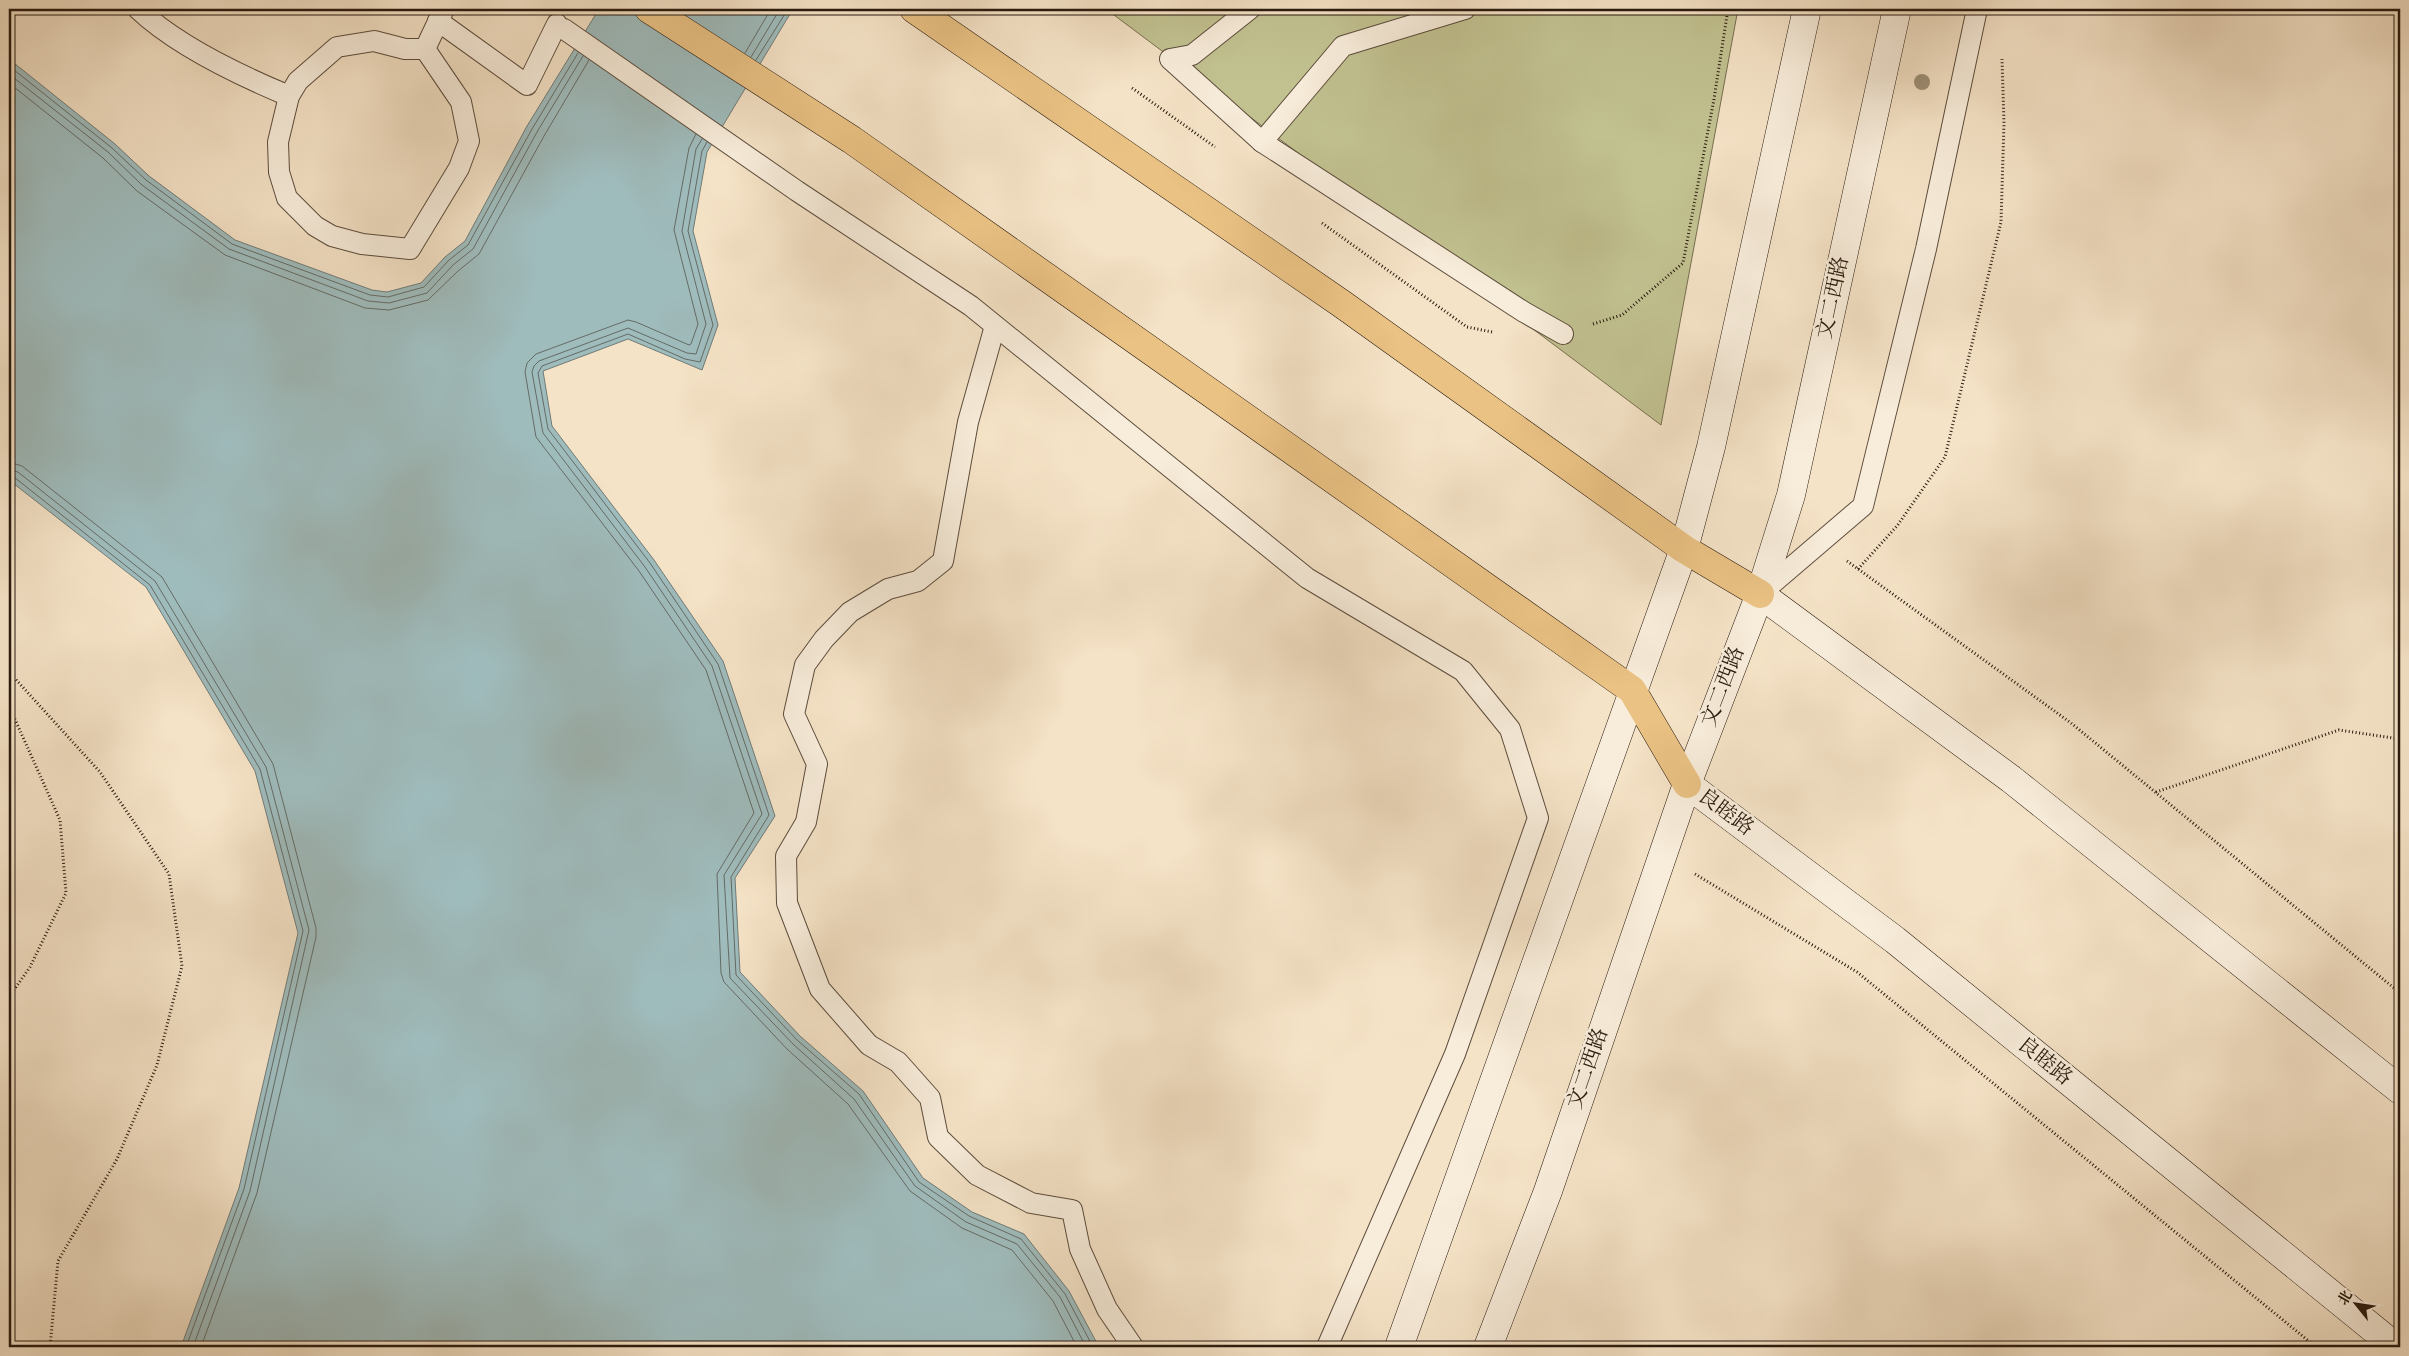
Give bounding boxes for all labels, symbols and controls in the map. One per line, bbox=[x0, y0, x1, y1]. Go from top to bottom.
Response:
street label: 文二西路 bbox=[1811, 254, 1857, 342]
street label: 文二西路 bbox=[1695, 642, 1753, 732]
street label: 良睦路 bbox=[1691, 782, 1759, 844]
street label: 文二西路 bbox=[1561, 1024, 1617, 1114]
street label: 良睦路 bbox=[2010, 1031, 2078, 1093]
north arrow bbox=[2332, 1278, 2382, 1328]
text: 北 bbox=[2334, 1287, 2359, 1310]

